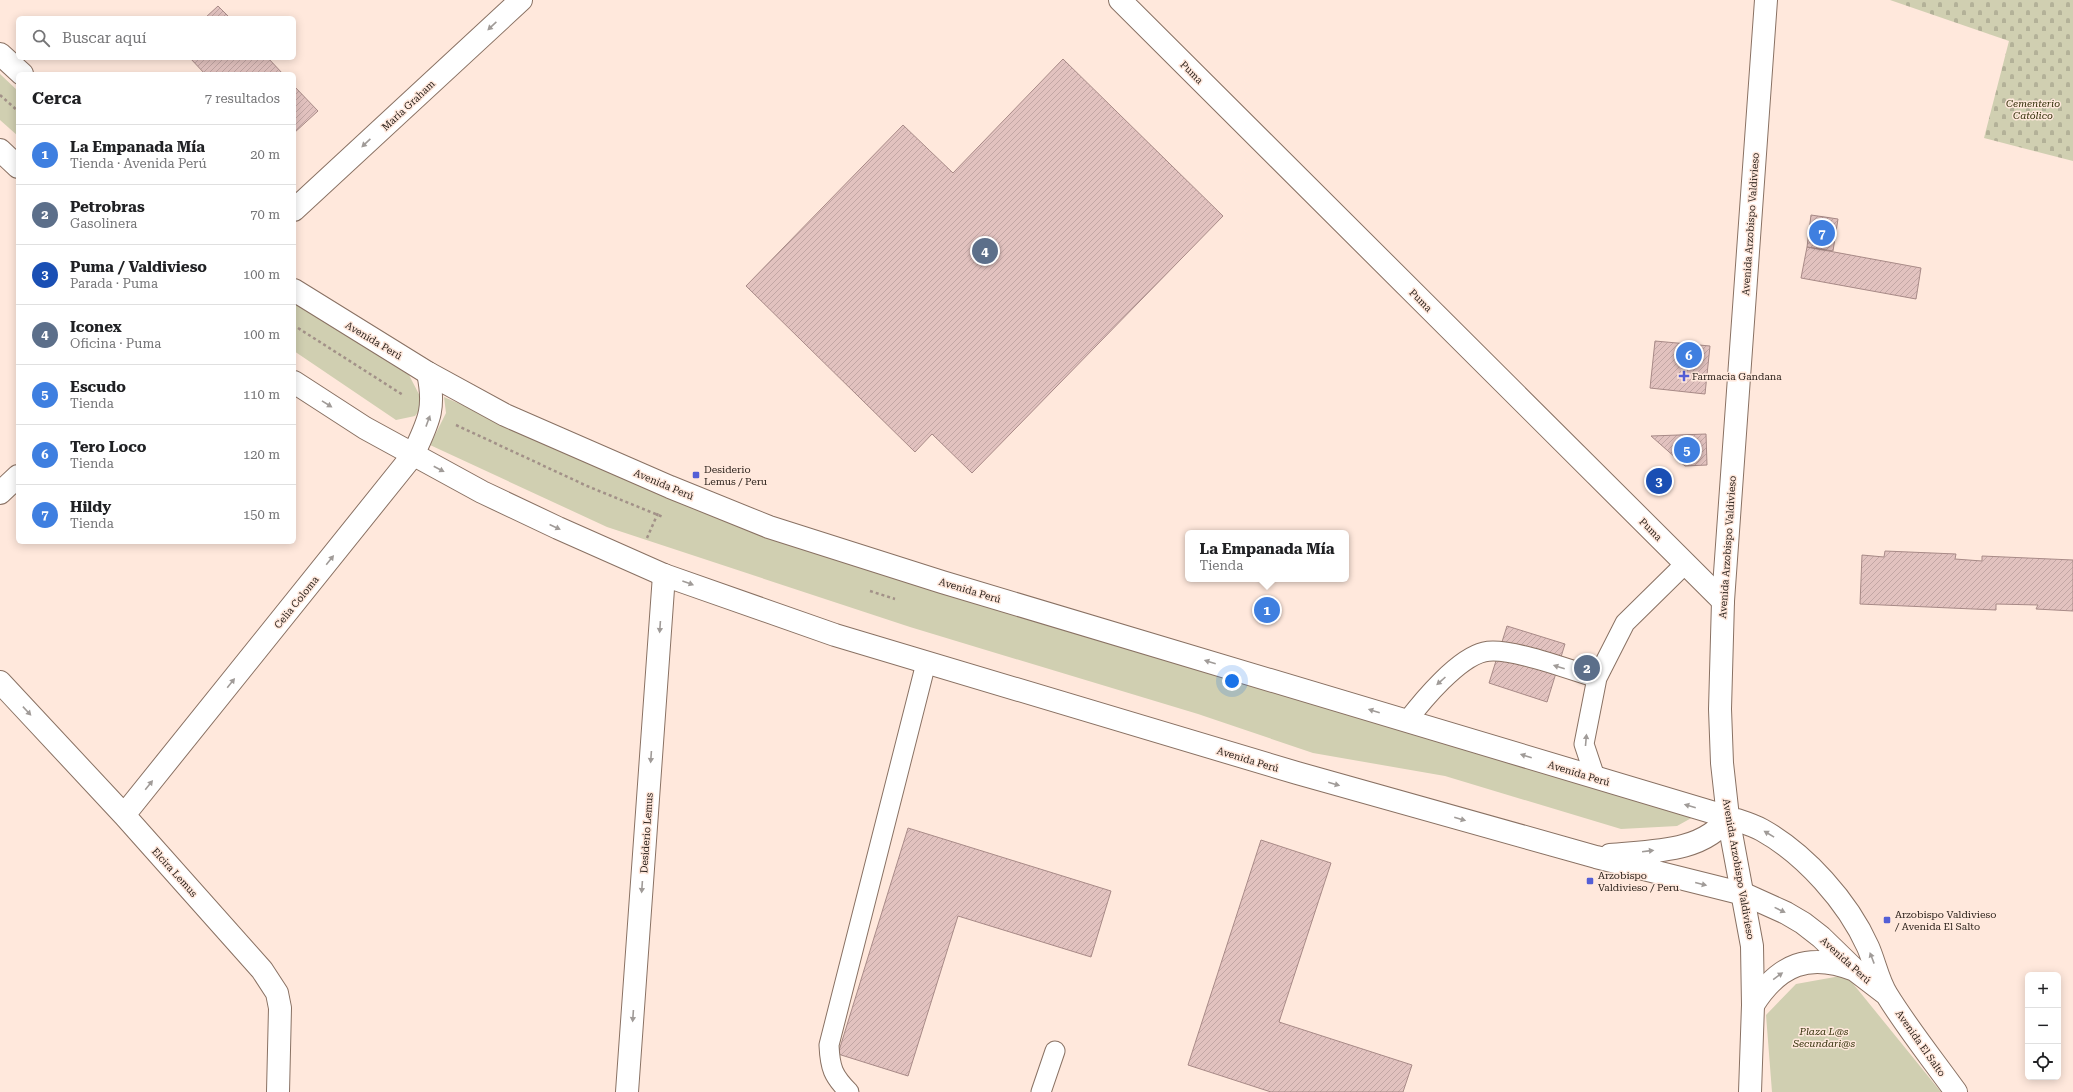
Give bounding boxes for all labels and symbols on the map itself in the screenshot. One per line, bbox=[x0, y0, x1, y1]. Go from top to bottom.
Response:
one-way arrow bbox=[487, 22, 498, 31]
street label: Puma bbox=[1178, 59, 1206, 86]
street label: María Graham bbox=[380, 78, 437, 133]
park label: Cementerio Católico bbox=[2006, 98, 2060, 121]
one-way arrow bbox=[361, 138, 371, 148]
street label: Avenida Arzobispo Valdivieso bbox=[1740, 152, 1761, 296]
pin: 7 bbox=[1809, 218, 1835, 248]
pin: 4 bbox=[972, 236, 998, 266]
street label: Puma bbox=[1407, 287, 1435, 314]
street label: Avenida Perú bbox=[344, 319, 405, 362]
pin: 6 bbox=[1676, 340, 1702, 370]
marker: Farmacia Gandana bbox=[1679, 371, 1689, 381]
place label: Farmacia Gandana bbox=[1692, 371, 1782, 382]
one-way arrow bbox=[321, 400, 333, 407]
one-way arrow bbox=[426, 414, 432, 426]
pin: 5 bbox=[1674, 435, 1700, 465]
place label: Desiderio Lemus / Peru bbox=[704, 464, 768, 487]
one-way arrow bbox=[433, 466, 445, 472]
pin: 3 bbox=[1646, 466, 1672, 496]
street label: Avenida Perú bbox=[632, 467, 696, 502]
marker: Desiderio Lemus / Peru bbox=[691, 470, 701, 480]
street label: Avenida Arzobispo Valdivieso bbox=[1717, 475, 1738, 619]
street label: Puma bbox=[1637, 516, 1665, 543]
one-way arrow bbox=[550, 524, 561, 530]
one-way arrow bbox=[325, 555, 334, 566]
street label: Celia Coloma bbox=[272, 574, 321, 631]
street label: Avenida Perú bbox=[938, 576, 1003, 605]
one-way arrow bbox=[682, 580, 694, 586]
pin: 1 bbox=[1254, 595, 1280, 625]
one-way arrow bbox=[657, 621, 664, 633]
pin: 2 bbox=[1574, 653, 1600, 683]
one-way arrow bbox=[1203, 659, 1215, 665]
one-way arrow bbox=[1553, 664, 1565, 670]
your location bbox=[1222, 671, 1242, 691]
one-way arrow bbox=[1436, 677, 1447, 686]
one-way arrow bbox=[226, 678, 235, 689]
one-way arrow bbox=[22, 706, 31, 716]
one-way arrow bbox=[1368, 708, 1380, 714]
one-way arrow bbox=[1582, 734, 1589, 746]
street label: Avenida Perú bbox=[1216, 745, 1281, 774]
one-way arrow bbox=[647, 751, 654, 763]
one-way arrow bbox=[1519, 753, 1531, 759]
street label: Avenida Perú bbox=[1547, 759, 1612, 788]
one-way arrow bbox=[144, 779, 153, 790]
one-way arrow bbox=[1328, 781, 1341, 787]
street label: Desiderio Lemus bbox=[638, 792, 655, 874]
street label: Avenida Arzobispo Valdivieso bbox=[1721, 798, 1756, 940]
one-way arrow bbox=[1684, 803, 1696, 809]
one-way arrow bbox=[1453, 816, 1466, 822]
one-way arrow bbox=[1763, 831, 1774, 838]
street label: Elcira Lemus bbox=[150, 846, 200, 899]
one-way arrow bbox=[1642, 848, 1654, 854]
place label: Arzobispo Valdivieso / Peru bbox=[1598, 870, 1680, 893]
marker: Arzobispo Valdivieso / Peru bbox=[1585, 876, 1595, 886]
one-way arrow bbox=[638, 881, 645, 893]
one-way arrow bbox=[1696, 881, 1708, 887]
one-way arrow bbox=[1774, 907, 1785, 913]
place label: Arzobispo Valdivieso / Avenida El Salto bbox=[1894, 909, 1996, 932]
marker: Arzobispo Valdivieso / Avenida El Salto bbox=[1882, 915, 1892, 925]
street label: Avenida Perú bbox=[1818, 935, 1874, 986]
one-way arrow bbox=[1869, 951, 1875, 963]
one-way arrow bbox=[1772, 972, 1783, 980]
street label: Avenida El Salto bbox=[1894, 1008, 1948, 1079]
one-way arrow bbox=[629, 1010, 636, 1022]
park label: Plaza L@s Secundari@s bbox=[1792, 1026, 1855, 1049]

